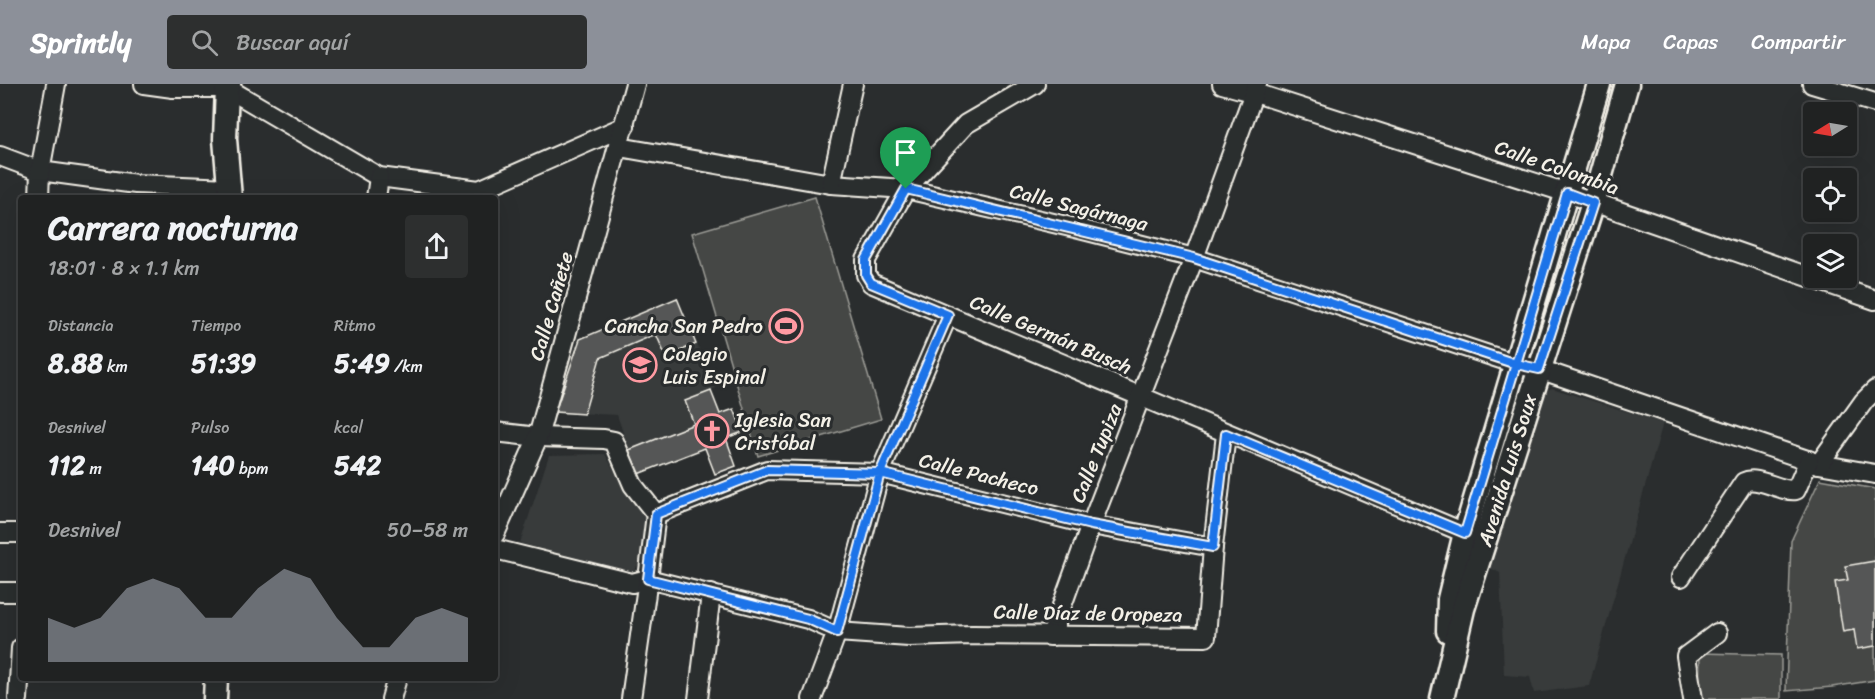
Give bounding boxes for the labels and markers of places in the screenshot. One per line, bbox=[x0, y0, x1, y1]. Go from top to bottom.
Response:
pin bbox=[880, 127, 931, 189]
sports icon: Cancha San Pedro bbox=[768, 308, 804, 344]
place label: Cancha San Pedro bbox=[605, 309, 763, 344]
place label: Colegio Luis Espinal bbox=[663, 337, 767, 395]
school or university icon: Colegio Luis Espinal bbox=[622, 347, 658, 383]
place label: Iglesia San Cristóbal bbox=[734, 403, 832, 461]
church icon: Iglesia San Cristóbal bbox=[694, 413, 730, 449]

